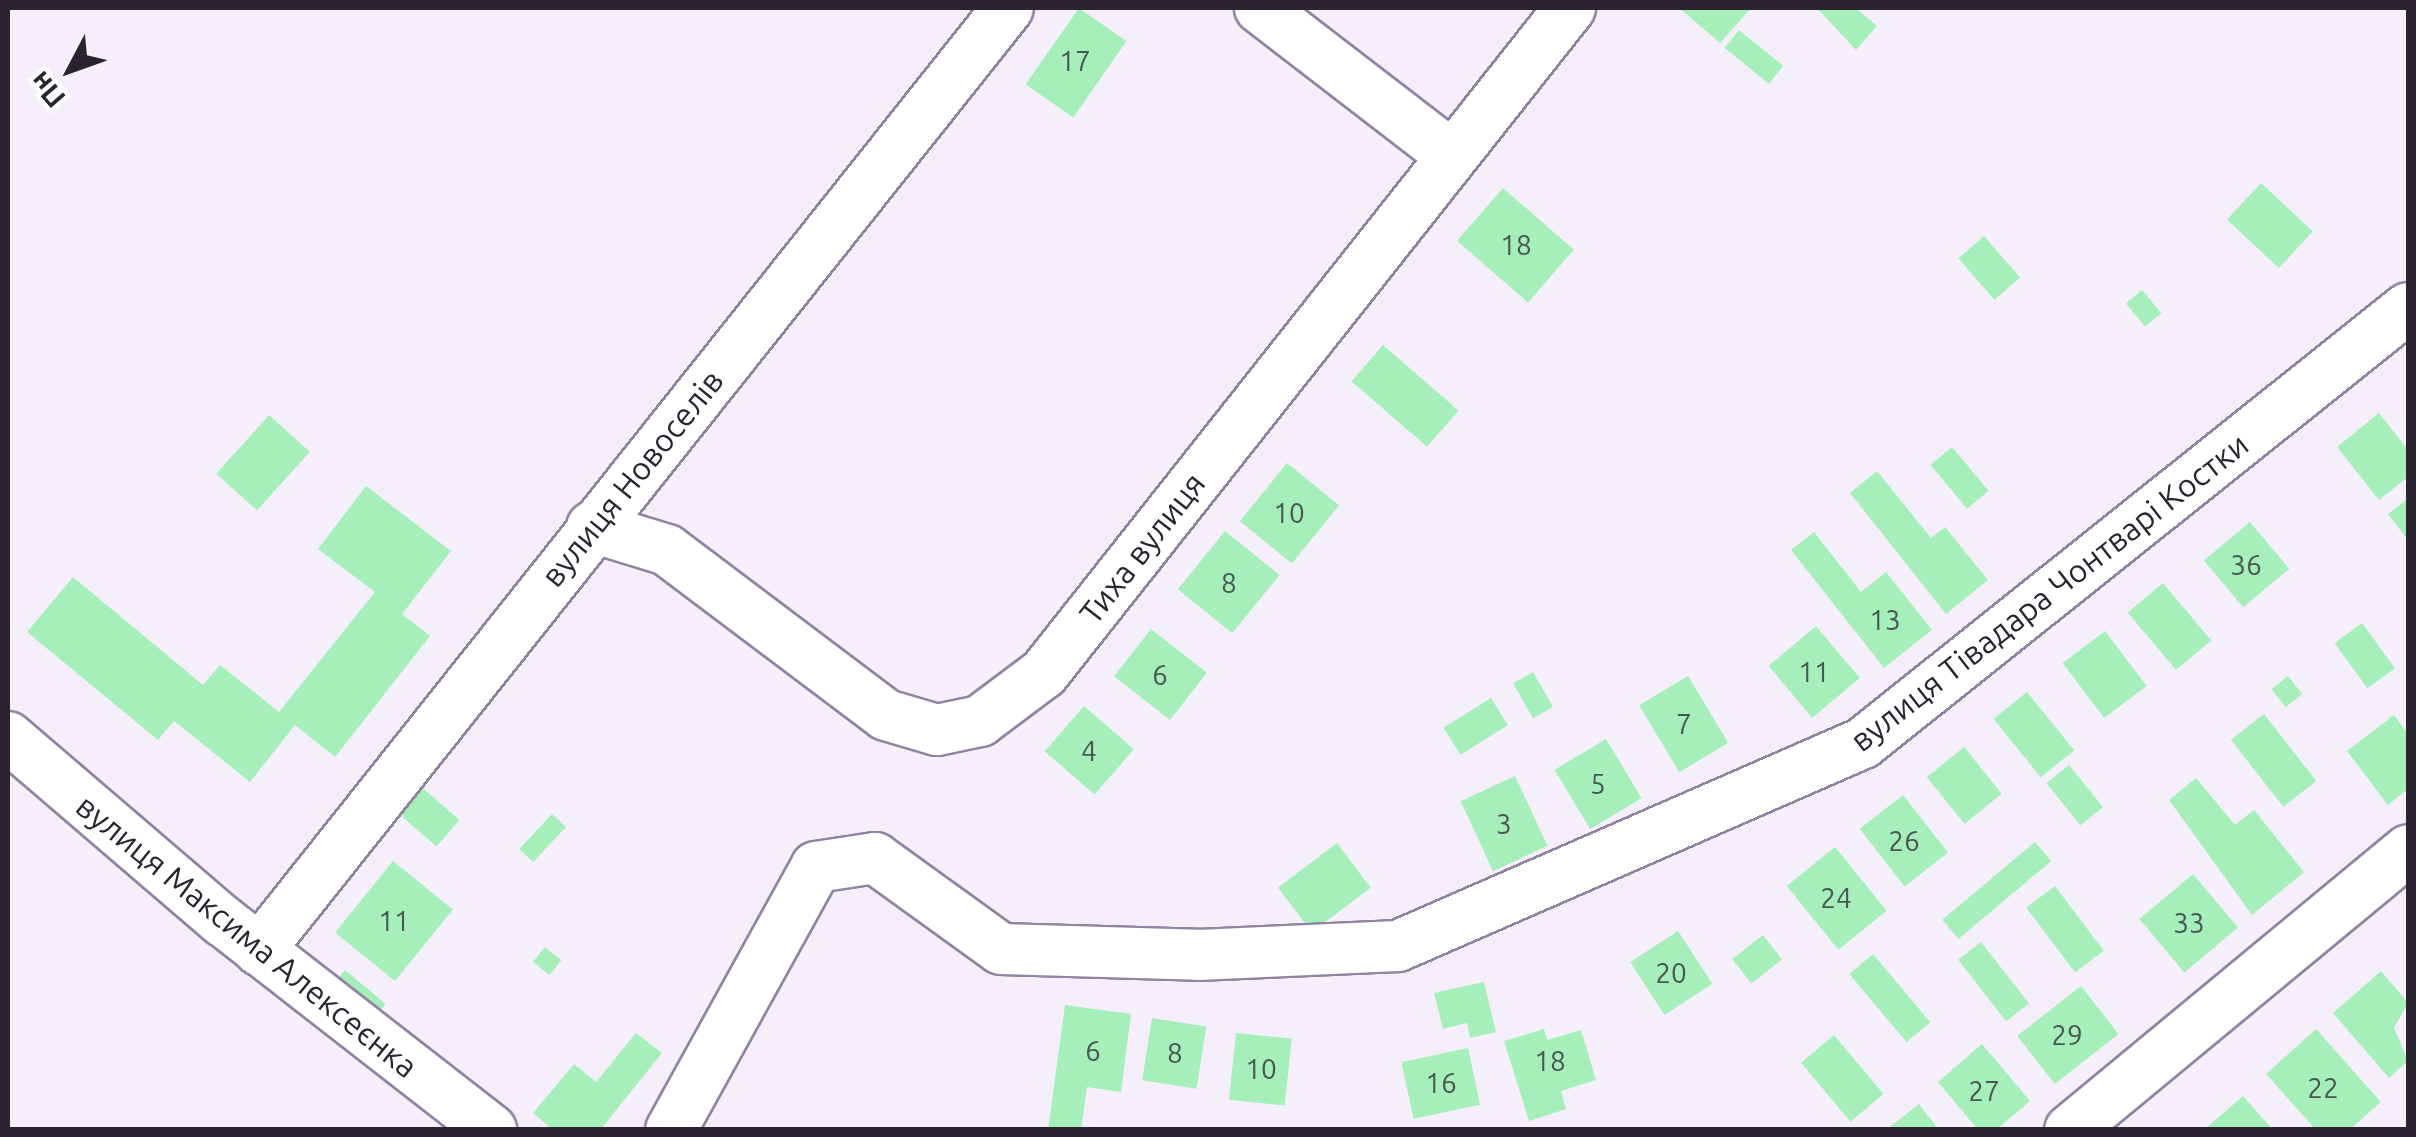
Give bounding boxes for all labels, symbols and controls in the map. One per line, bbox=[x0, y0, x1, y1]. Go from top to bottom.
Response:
north arrow bbox=[20, 20, 120, 120]
house number: 17 bbox=[1059, 44, 1091, 78]
text: Пн bbox=[23, 66, 71, 114]
house number: 18 bbox=[1500, 228, 1532, 262]
street label: вулиця Новоселів bbox=[533, 362, 731, 594]
street label: вулиця Тівадара Чонтварі Костки bbox=[1842, 425, 2256, 759]
street label: Тиха вулиця bbox=[1071, 465, 1213, 631]
house number: 10 bbox=[1273, 496, 1305, 530]
house number: 36 bbox=[2230, 548, 2262, 582]
house number: 8 bbox=[1221, 566, 1237, 600]
house number: 13 bbox=[1869, 603, 1901, 637]
house number: 11 bbox=[1798, 655, 1830, 689]
house number: 6 bbox=[1152, 658, 1168, 692]
house number: 7 bbox=[1676, 707, 1692, 741]
house number: 4 bbox=[1081, 734, 1097, 768]
house number: 5 bbox=[1590, 767, 1606, 801]
street label: вулиця Максима Алексеєнка bbox=[69, 786, 425, 1086]
house number: 3 bbox=[1496, 807, 1512, 841]
house number: 26 bbox=[1888, 824, 1920, 858]
house number: 24 bbox=[1820, 881, 1852, 915]
house number: 11 bbox=[378, 904, 410, 938]
house number: 33 bbox=[2173, 906, 2205, 940]
house number: 20 bbox=[1655, 956, 1687, 990]
house number: 29 bbox=[2051, 1018, 2083, 1052]
house number: 6 bbox=[1085, 1034, 1101, 1068]
house number: 8 bbox=[1167, 1036, 1183, 1070]
house number: 18 bbox=[1534, 1044, 1566, 1078]
house number: 10 bbox=[1245, 1052, 1277, 1086]
house number: 16 bbox=[1425, 1066, 1457, 1100]
house number: 22 bbox=[2307, 1071, 2339, 1105]
house number: 27 bbox=[1968, 1074, 2000, 1108]

